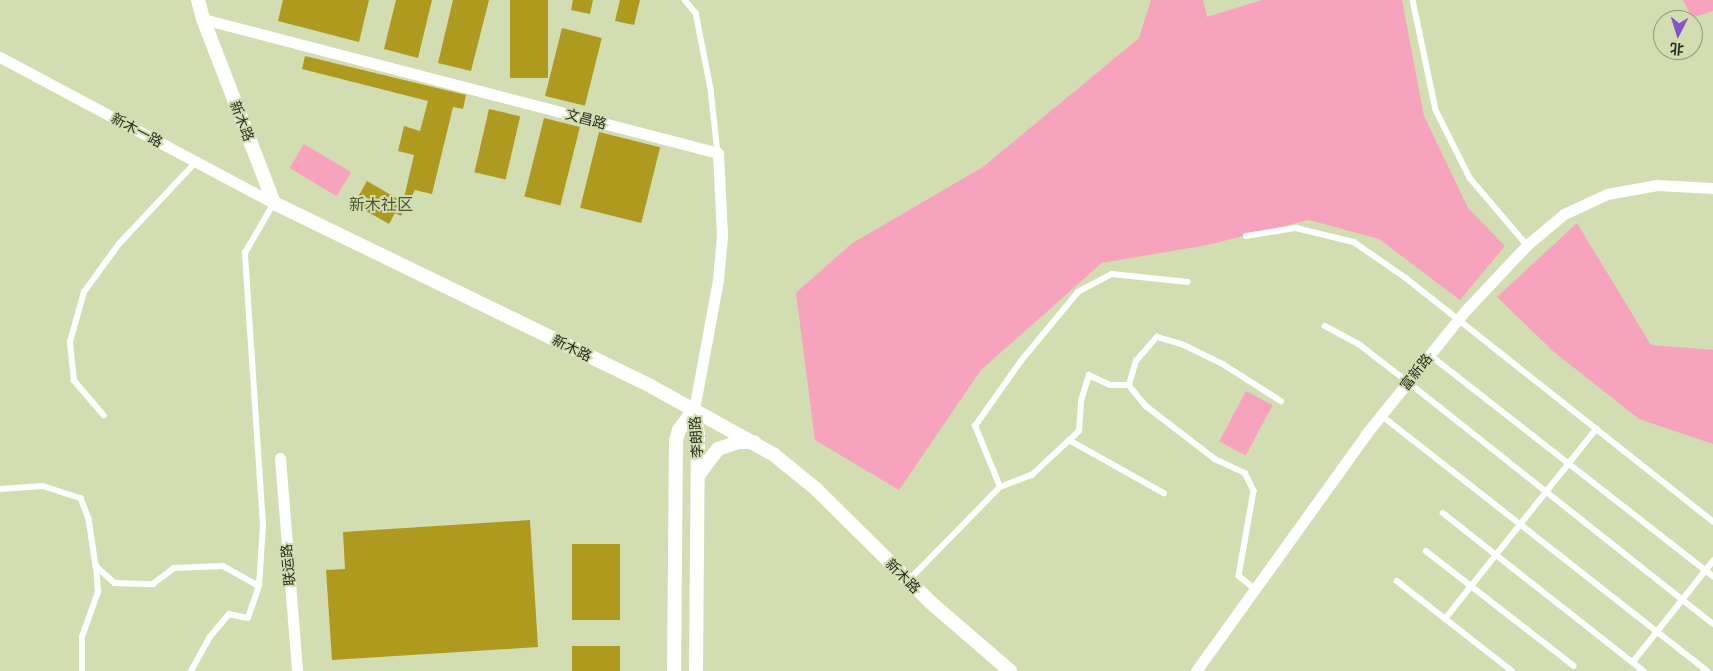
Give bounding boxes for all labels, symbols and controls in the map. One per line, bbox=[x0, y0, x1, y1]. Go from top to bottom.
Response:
north arrow bbox=[1653, 10, 1703, 60]
text: 北 bbox=[1669, 40, 1684, 58]
street label: 新木路 bbox=[227, 98, 257, 144]
street label: 文昌路 bbox=[564, 105, 608, 133]
street label: 新木一路 bbox=[108, 109, 166, 151]
district label: 新木社区 bbox=[349, 194, 413, 214]
street label: 新木路 bbox=[549, 331, 595, 365]
street label: 富新路 bbox=[1396, 350, 1436, 394]
street label: 李朗路 bbox=[686, 415, 706, 459]
street label: 联运路 bbox=[278, 543, 298, 587]
street label: 新木路 bbox=[882, 555, 924, 597]

